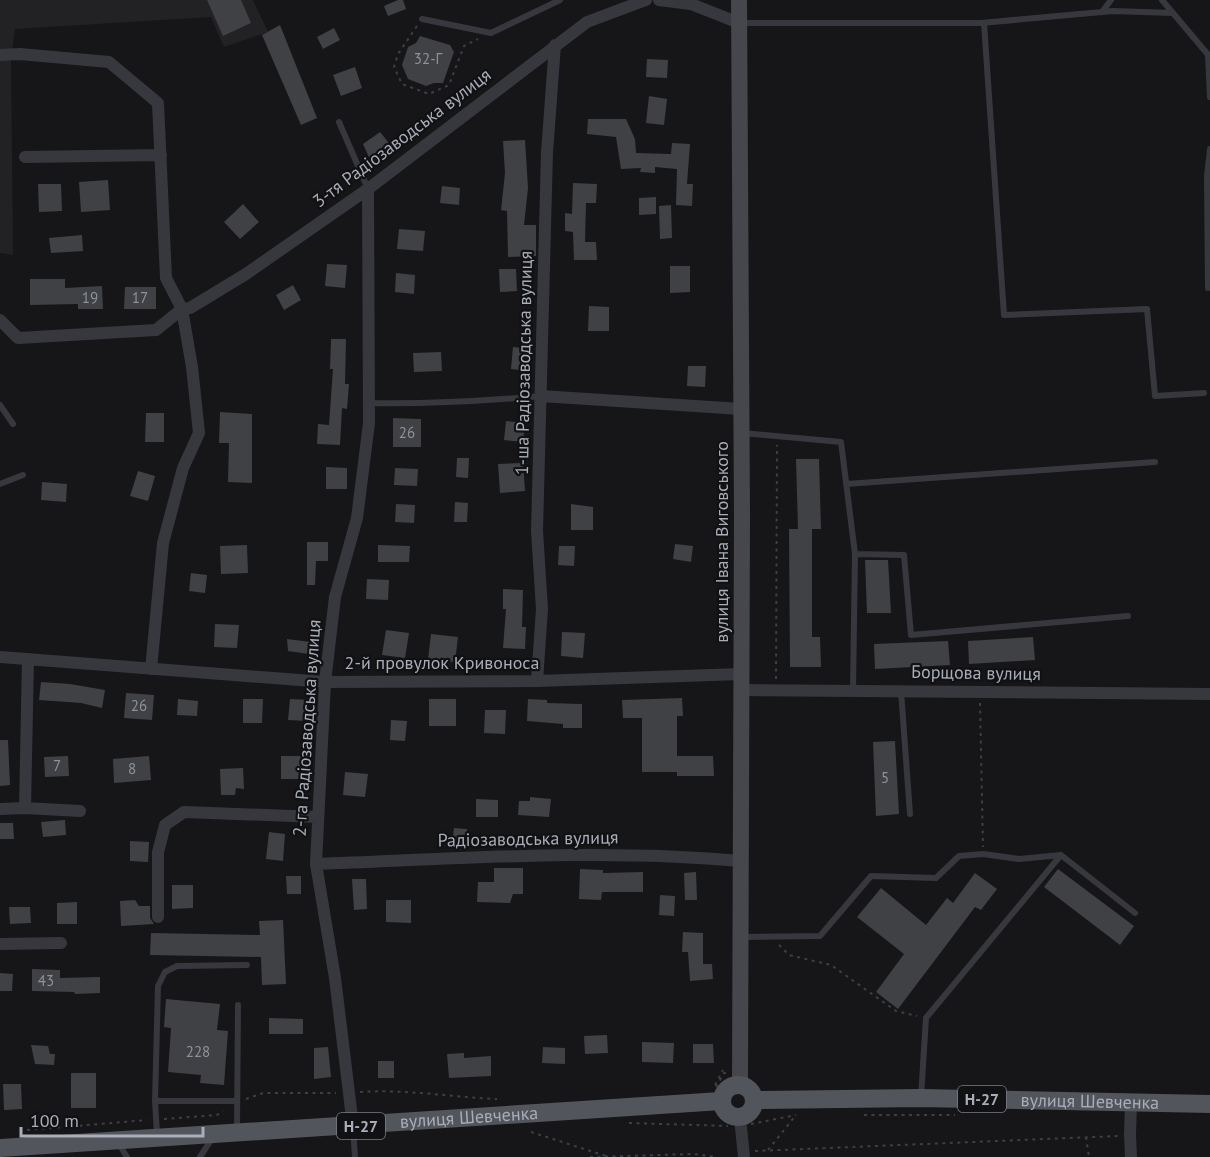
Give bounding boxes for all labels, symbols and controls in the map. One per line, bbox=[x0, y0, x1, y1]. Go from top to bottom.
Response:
house number: 32-Г bbox=[414, 49, 443, 68]
street label: 3-тя Радіозаводська вулиця bbox=[308, 63, 495, 212]
street label: 1-ша Радіозаводська вулиця bbox=[510, 251, 537, 475]
house number: 19 bbox=[82, 288, 98, 307]
house number: 17 bbox=[132, 288, 148, 307]
house number: 26 bbox=[399, 423, 415, 442]
street label: вулиця Івана Виговського bbox=[710, 441, 733, 643]
street label: 2-га Радіозаводська вулиця bbox=[287, 619, 326, 837]
street label: 2-й провулок Кривоноса bbox=[345, 651, 539, 674]
street label: Борщова вулиця bbox=[911, 660, 1041, 685]
house number: 26 bbox=[131, 696, 147, 715]
house number: 7 bbox=[53, 756, 61, 775]
house number: 8 bbox=[128, 759, 136, 778]
house number: 5 bbox=[881, 768, 889, 787]
street label: Радіозаводська вулиця bbox=[437, 825, 619, 852]
house number: 43 bbox=[38, 971, 54, 990]
house number: 228 bbox=[186, 1042, 210, 1061]
road number: Н-27 bbox=[958, 1086, 1006, 1112]
street label: вулиця Шевченка bbox=[1021, 1088, 1159, 1114]
scale bar bbox=[21, 1100, 202, 1138]
street label: вулиця Шевченка bbox=[399, 1101, 539, 1133]
text: 100 m bbox=[30, 1109, 79, 1132]
road number: Н-27 bbox=[337, 1113, 385, 1139]

